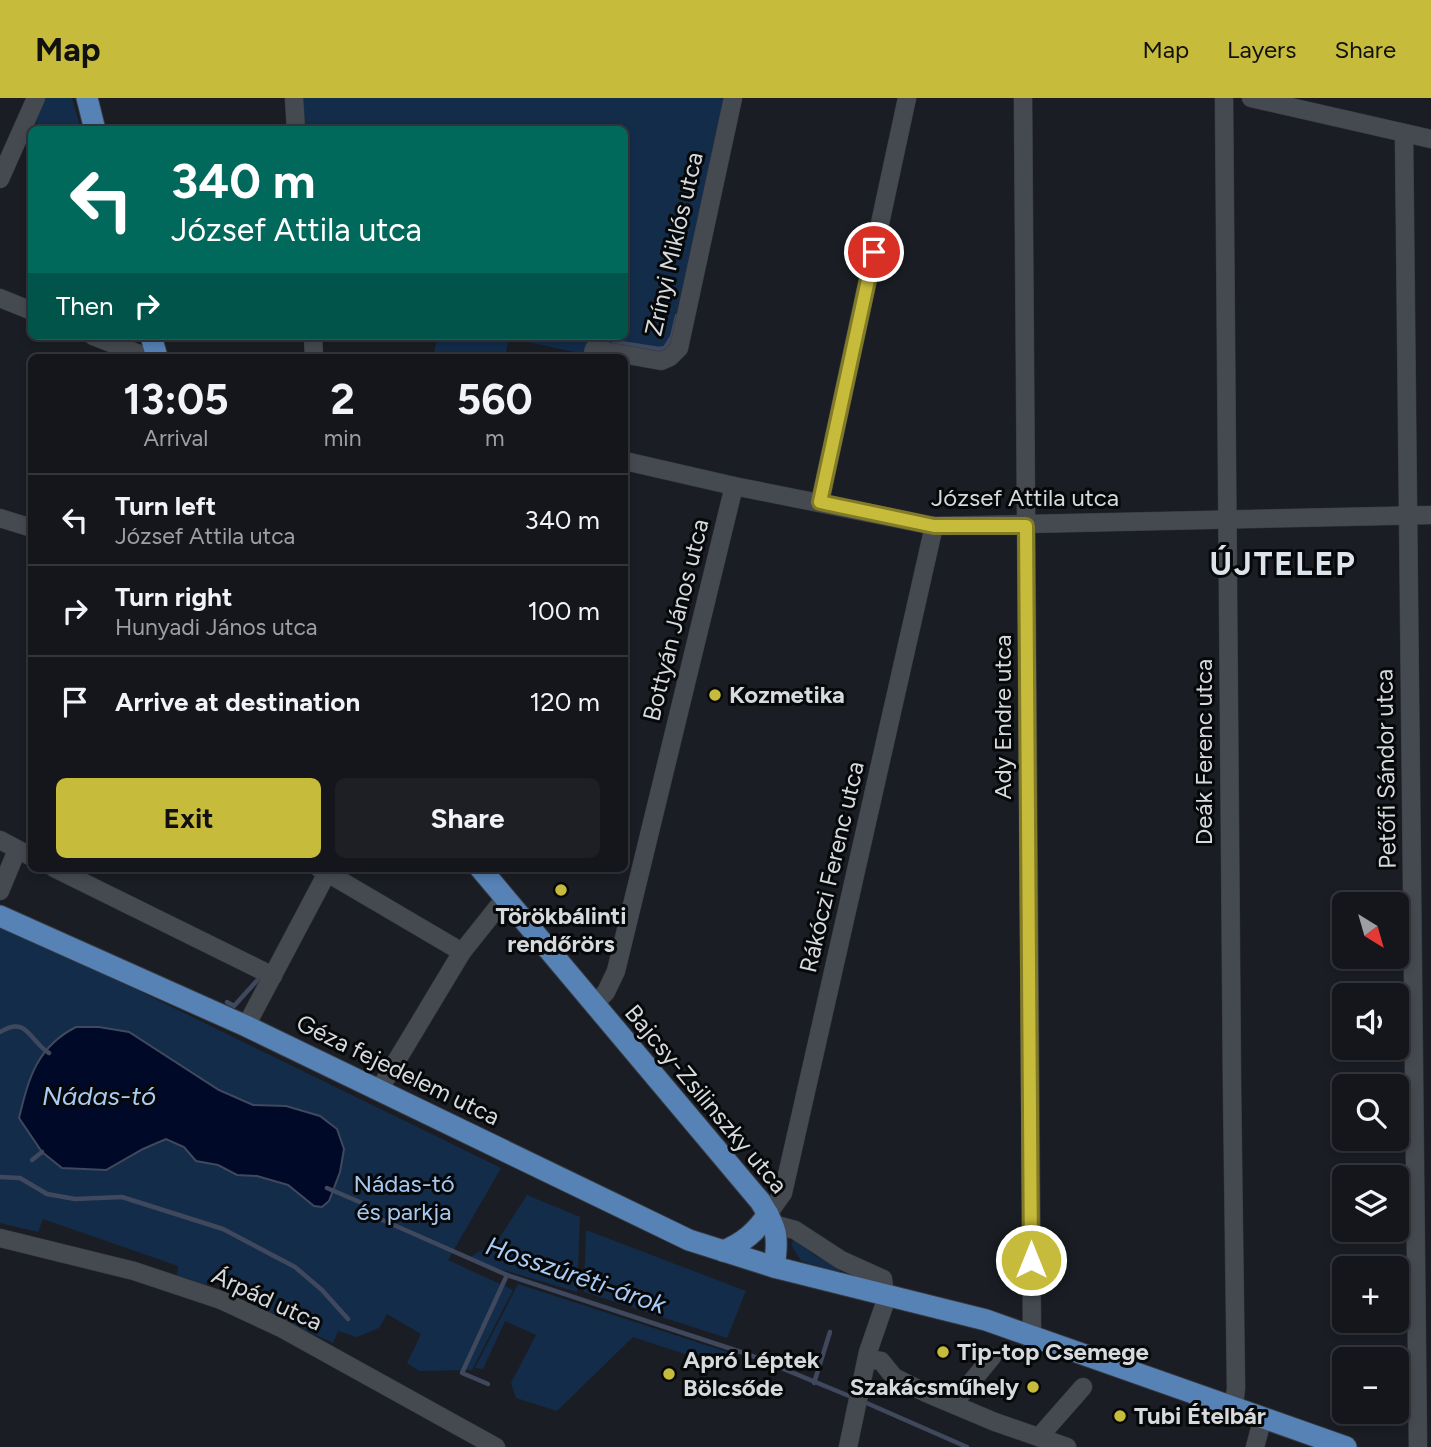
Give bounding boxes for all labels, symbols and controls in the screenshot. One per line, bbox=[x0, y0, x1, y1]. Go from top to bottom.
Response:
text: Map bbox=[35, 30, 101, 69]
text: Map bbox=[1142, 35, 1189, 64]
text: Layers bbox=[1227, 35, 1296, 64]
text: Share bbox=[1334, 35, 1396, 64]
street label: Zrínyi Miklós utca bbox=[638, 149, 709, 339]
text: 340 m bbox=[171, 151, 315, 210]
icon: left bbox=[56, 154, 147, 245]
text: József Attila utca bbox=[171, 211, 422, 249]
pin bbox=[844, 222, 904, 282]
icon: arrive bbox=[855, 233, 893, 271]
icon: right bbox=[128, 287, 166, 325]
text: Then bbox=[56, 290, 114, 322]
text: 13:05 bbox=[123, 374, 229, 425]
text: 2 bbox=[330, 374, 355, 425]
text: 560 bbox=[457, 374, 533, 425]
text: Arrival bbox=[143, 424, 208, 452]
text: min bbox=[324, 424, 362, 452]
text: m bbox=[485, 424, 505, 452]
street label: József Attila utca bbox=[931, 483, 1119, 512]
text: Turn left bbox=[115, 490, 216, 522]
icon: left bbox=[56, 501, 94, 539]
text: 340 m bbox=[524, 504, 600, 536]
street label: Bottyán János utca bbox=[636, 516, 715, 724]
text: József Attila utca bbox=[115, 522, 295, 550]
district label: ÚJTELEP bbox=[1209, 545, 1357, 583]
text: Turn right bbox=[115, 581, 232, 613]
icon: right bbox=[56, 592, 94, 630]
text: 100 m bbox=[527, 595, 600, 627]
text: Hunyadi János utca bbox=[115, 613, 318, 641]
street label: Ady Endre utca bbox=[988, 634, 1017, 800]
street label: Deák Ferenc utca bbox=[1189, 659, 1218, 845]
street label: Petőfi Sándor utca bbox=[1369, 669, 1402, 869]
place label: Kozmetika bbox=[729, 680, 845, 709]
icon: arrive bbox=[56, 683, 94, 721]
text: Arrive at destination bbox=[115, 686, 360, 718]
text: 120 m bbox=[530, 686, 600, 718]
marker: Kozmetika bbox=[707, 687, 723, 703]
street label: Rákóczi Ferenc utca bbox=[793, 758, 870, 975]
button: Exit bbox=[56, 778, 321, 858]
button: Share bbox=[335, 778, 600, 858]
marker: Törökbálinti rendőrörs bbox=[553, 882, 569, 898]
north arrow bbox=[1332, 892, 1409, 970]
map controls bbox=[1332, 892, 1409, 1424]
place label: Törökbálinti rendőrörs bbox=[495, 901, 627, 958]
button: sound bbox=[1332, 983, 1409, 1060]
street label: Bajcsy-Zsilinszky utca bbox=[619, 998, 794, 1199]
street label: Géza fejedelem utca bbox=[292, 1008, 504, 1131]
button: search bbox=[1332, 1074, 1409, 1151]
water label: Nádas-tó bbox=[42, 1080, 156, 1112]
button: layers bbox=[1332, 1165, 1409, 1242]
park label: Nádas-tó és parkja bbox=[353, 1169, 455, 1226]
position arrow bbox=[994, 1223, 1068, 1297]
water label: Hosszúréti-árok bbox=[482, 1229, 671, 1321]
button: + bbox=[1332, 1256, 1409, 1333]
street label: Árpád utca bbox=[207, 1260, 327, 1337]
place label: Tip-top Csemege bbox=[957, 1337, 1149, 1366]
marker: Tip-top Csemege bbox=[935, 1344, 951, 1360]
place label: Apró Léptek Bölcsőde bbox=[683, 1345, 820, 1402]
button: − bbox=[1332, 1347, 1409, 1424]
marker: Apró Léptek Bölcsőde bbox=[661, 1366, 677, 1382]
place label: Szakácsműhely bbox=[850, 1372, 1019, 1401]
marker: Szakácsműhely bbox=[1025, 1379, 1041, 1395]
place label: Tubi Ételbár bbox=[1134, 1401, 1266, 1430]
marker: Tubi Ételbár bbox=[1112, 1408, 1128, 1424]

